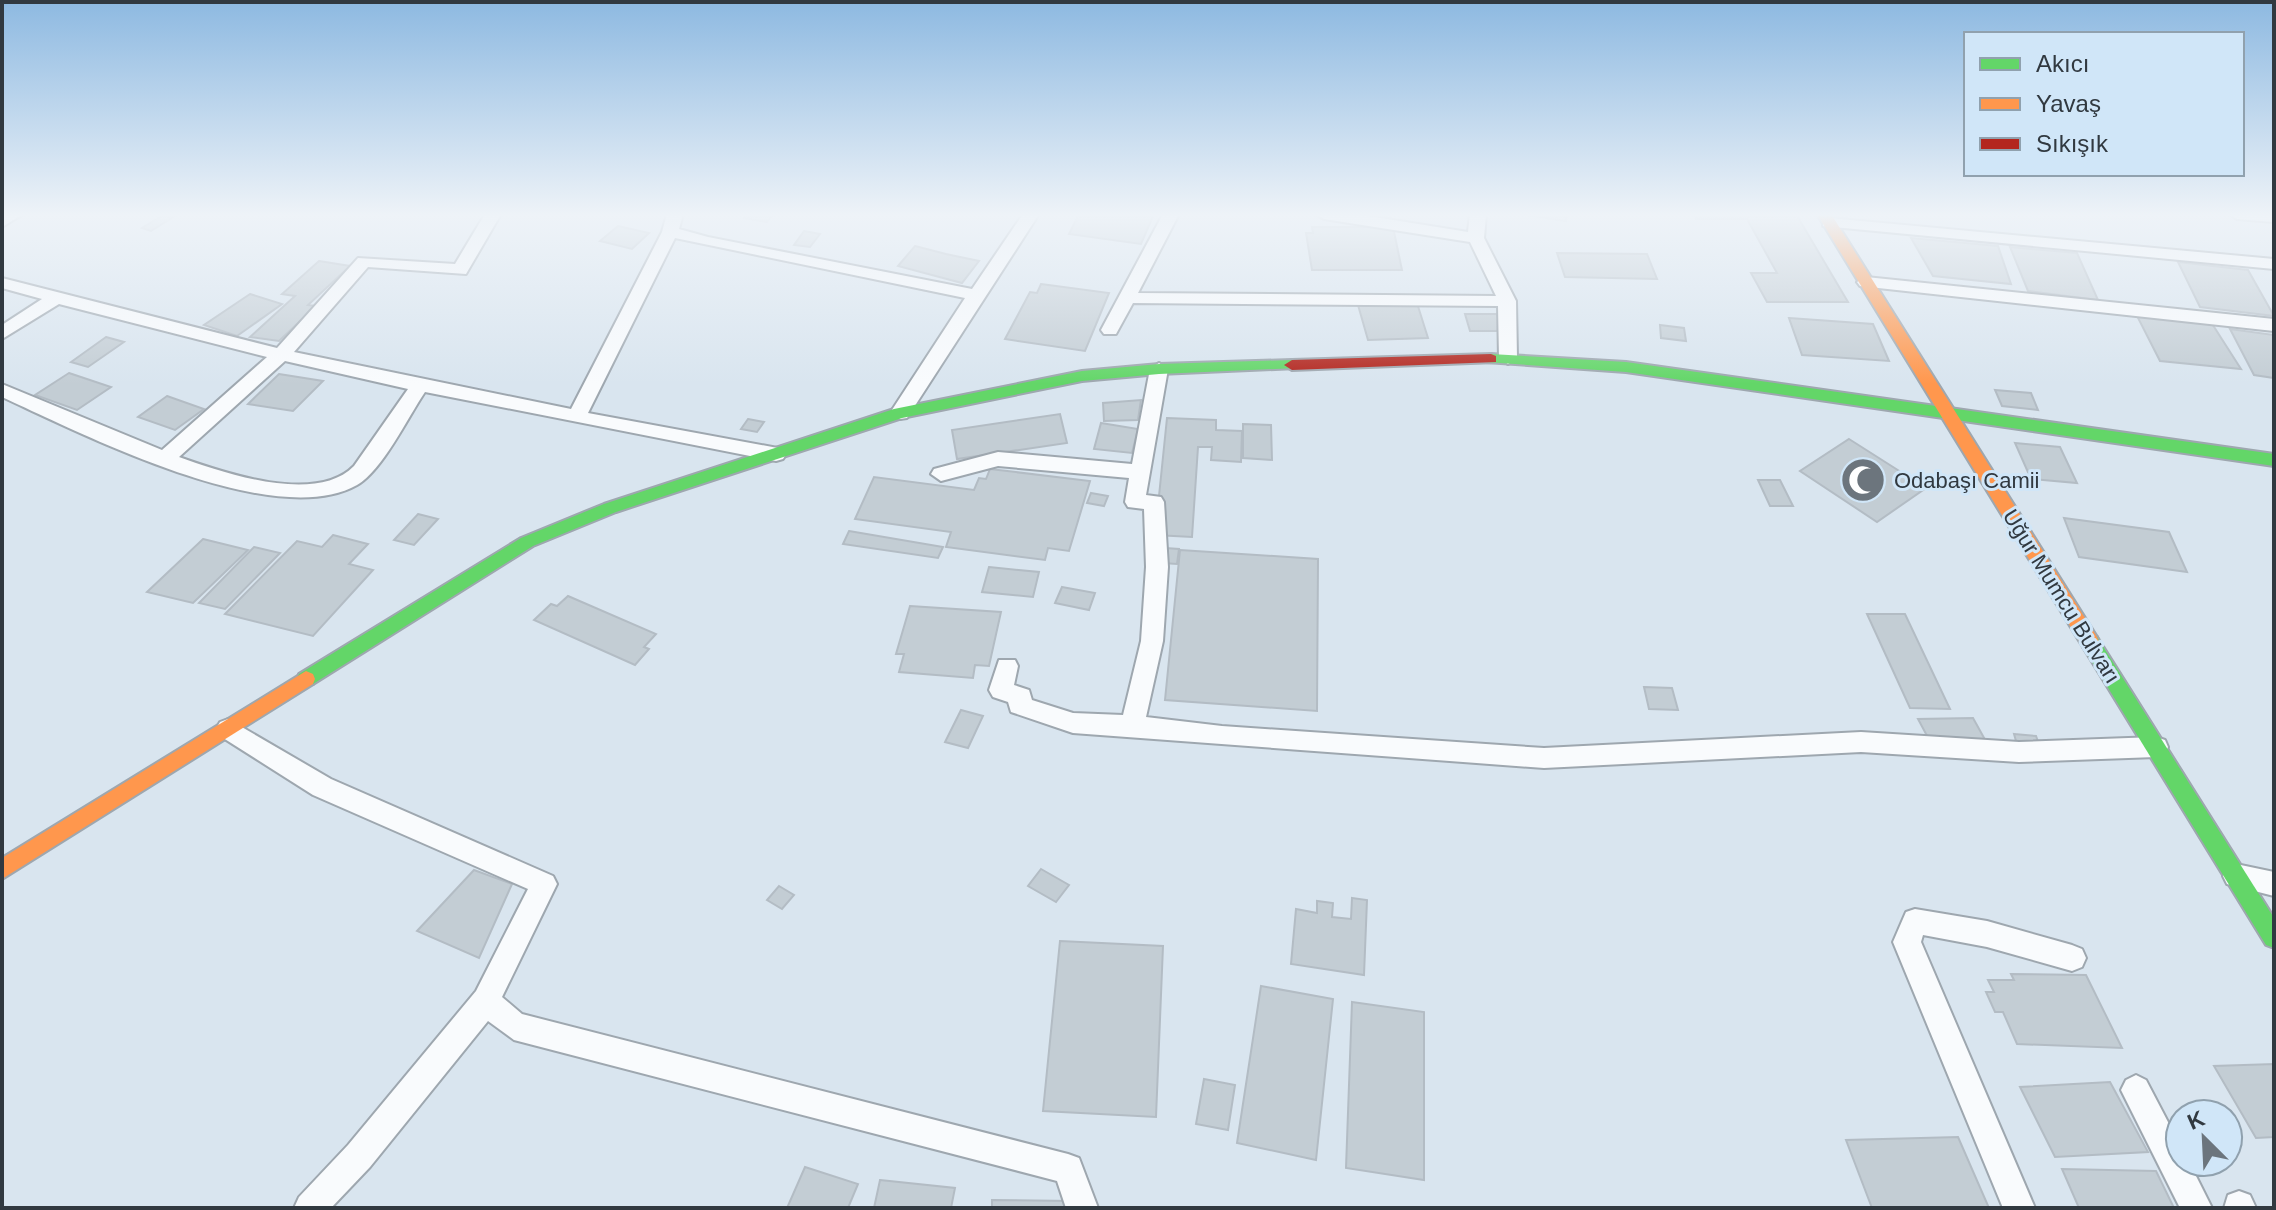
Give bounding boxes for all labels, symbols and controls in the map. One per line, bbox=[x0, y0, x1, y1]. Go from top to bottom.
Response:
legend bbox=[1964, 32, 2244, 176]
text: Akıcı bbox=[2036, 50, 2089, 77]
text: Yavaş bbox=[2036, 90, 2101, 117]
text: Sıkışık bbox=[2036, 130, 2109, 157]
mosque icon: Odabaşı Camii bbox=[1839, 456, 1887, 504]
place label: Odabaşı Camii bbox=[1894, 468, 2040, 493]
street label: Uğur Mumcu Bulvarı bbox=[1998, 505, 2125, 688]
north arrow bbox=[2164, 1098, 2244, 1178]
text: K bbox=[2184, 1105, 2209, 1135]

